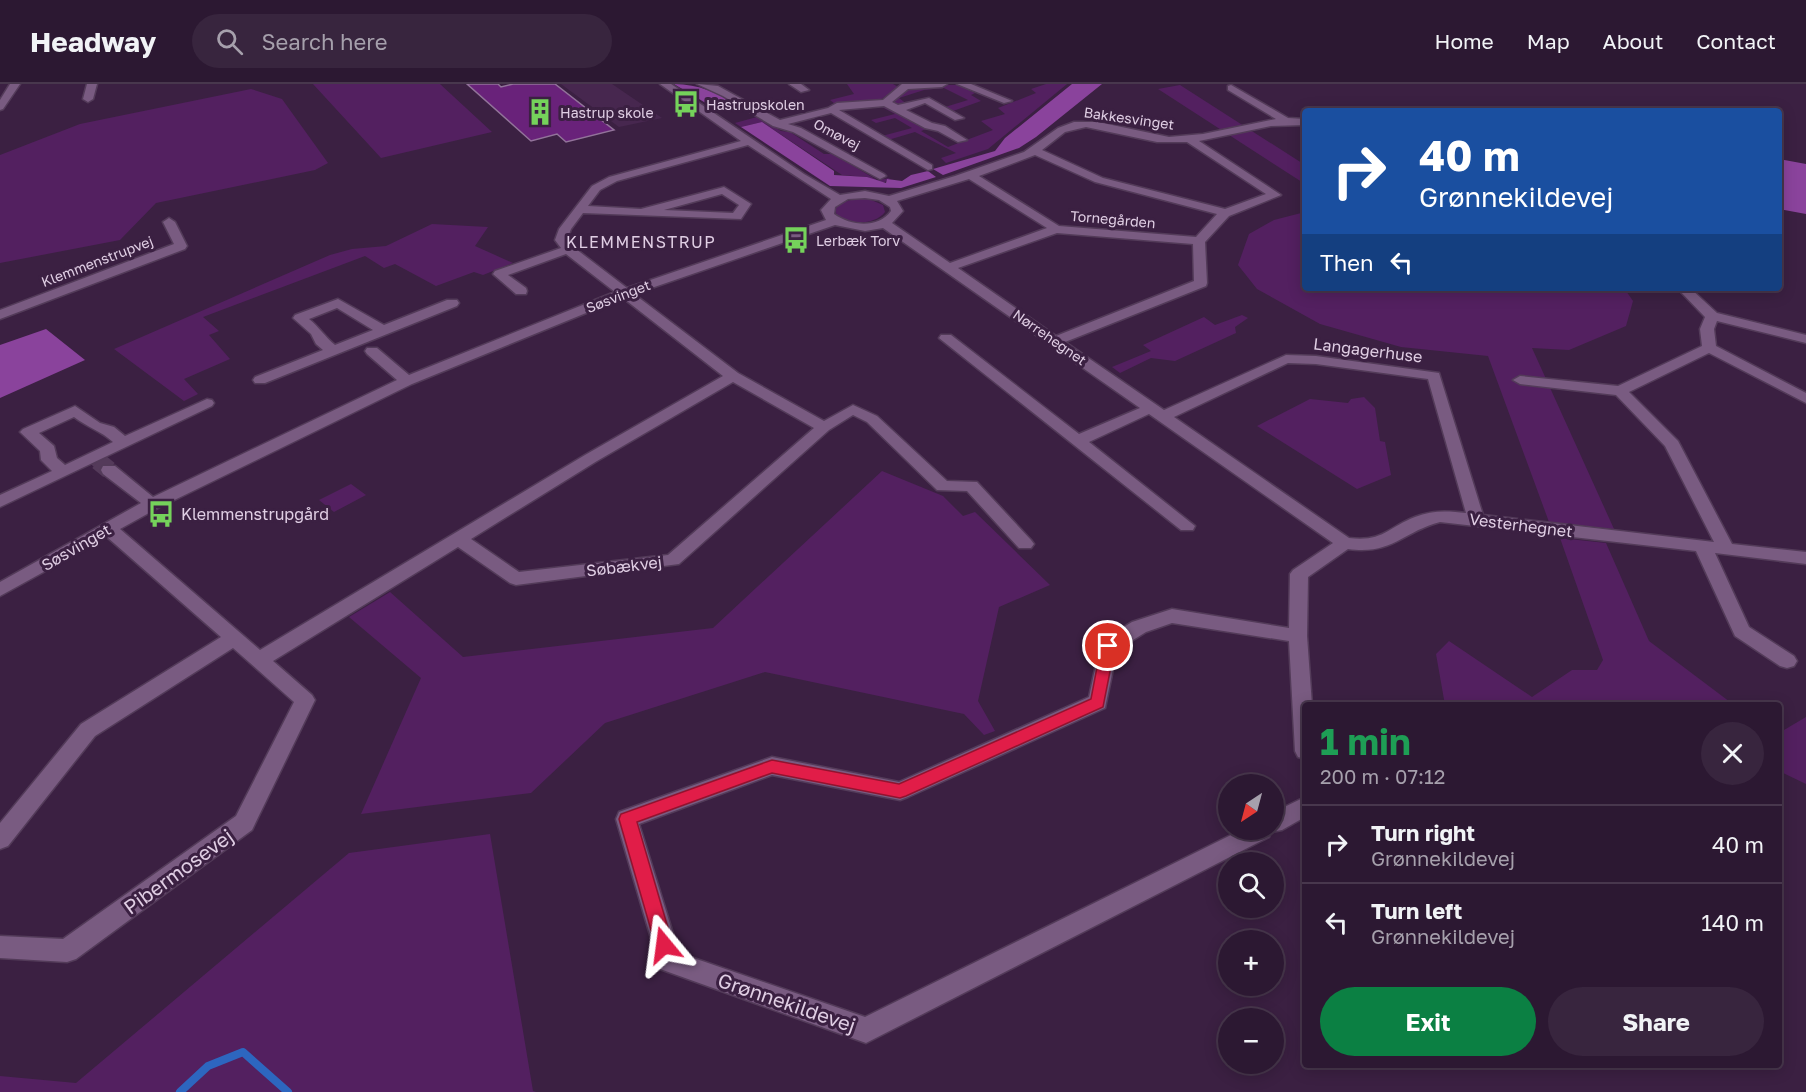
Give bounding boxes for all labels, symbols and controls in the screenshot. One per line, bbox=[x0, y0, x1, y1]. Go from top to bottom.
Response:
search box bbox=[192, 14, 612, 68]
text: Headway bbox=[30, 25, 156, 58]
icon: search bbox=[213, 25, 246, 58]
text: Search here bbox=[261, 28, 387, 55]
text: Home bbox=[1434, 28, 1494, 54]
text: Map bbox=[1527, 28, 1570, 54]
text: About bbox=[1603, 28, 1663, 54]
text: Contact bbox=[1696, 28, 1776, 54]
bus stop icon: Hastrupskolen bbox=[671, 89, 701, 119]
place label: Hastrupskolen bbox=[706, 96, 805, 113]
building icon: Hastrup skole bbox=[525, 97, 555, 127]
street label: Bakkesvinget bbox=[1083, 103, 1175, 133]
place label: Hastrup skole bbox=[560, 104, 654, 121]
street label: Omøvej bbox=[811, 115, 863, 153]
text: 40 m bbox=[1419, 130, 1520, 180]
icon: right bbox=[1320, 132, 1398, 210]
text: Grønnekildevej bbox=[1419, 181, 1613, 213]
street label: Tornegården bbox=[1070, 207, 1156, 231]
bus stop icon: Lerbæk Torv bbox=[781, 225, 811, 255]
street label: Klemmenstrupvej bbox=[39, 232, 155, 290]
district label: KLEMMENSTRUP bbox=[566, 232, 716, 252]
place label: Lerbæk Torv bbox=[816, 232, 900, 249]
icon: left bbox=[1385, 246, 1418, 279]
text: Then bbox=[1320, 249, 1373, 276]
street label: Søsvinget bbox=[584, 276, 652, 316]
street label: Nørrehegnet bbox=[1010, 305, 1090, 369]
street label: Langagerhuse bbox=[1312, 333, 1424, 367]
bus stop icon: Klemmenstrupgård bbox=[146, 499, 176, 529]
place label: Klemmenstrupgård bbox=[181, 504, 329, 524]
street label: Vesterhegnet bbox=[1468, 509, 1574, 541]
street label: Søsvinget bbox=[38, 519, 114, 575]
street label: Søbækvej bbox=[585, 551, 663, 581]
pin bbox=[1082, 620, 1133, 671]
icon: arrive bbox=[1091, 629, 1124, 662]
text: 1 min bbox=[1320, 720, 1411, 763]
button: close bbox=[1701, 722, 1764, 785]
text: 200 m · 07:12 bbox=[1320, 764, 1445, 788]
north arrow bbox=[1218, 774, 1284, 840]
map controls bbox=[1218, 774, 1284, 1074]
text: Turn right bbox=[1371, 819, 1475, 846]
street label: Pibermosevej bbox=[119, 823, 237, 919]
icon: right bbox=[1320, 828, 1353, 861]
text: 40 m bbox=[1712, 831, 1764, 858]
text: Grønnekildevej bbox=[1371, 846, 1515, 870]
button: search bbox=[1218, 852, 1284, 918]
text: Turn left bbox=[1371, 897, 1462, 924]
icon: left bbox=[1320, 906, 1353, 939]
text: 140 m bbox=[1701, 909, 1764, 936]
position arrow bbox=[632, 913, 696, 977]
text: Grønnekildevej bbox=[1371, 924, 1515, 948]
button: + bbox=[1218, 930, 1284, 996]
street label: Grønnekildevej bbox=[715, 967, 859, 1037]
button: Exit bbox=[1320, 987, 1536, 1056]
button: Share bbox=[1548, 987, 1764, 1056]
button: − bbox=[1218, 1008, 1284, 1074]

